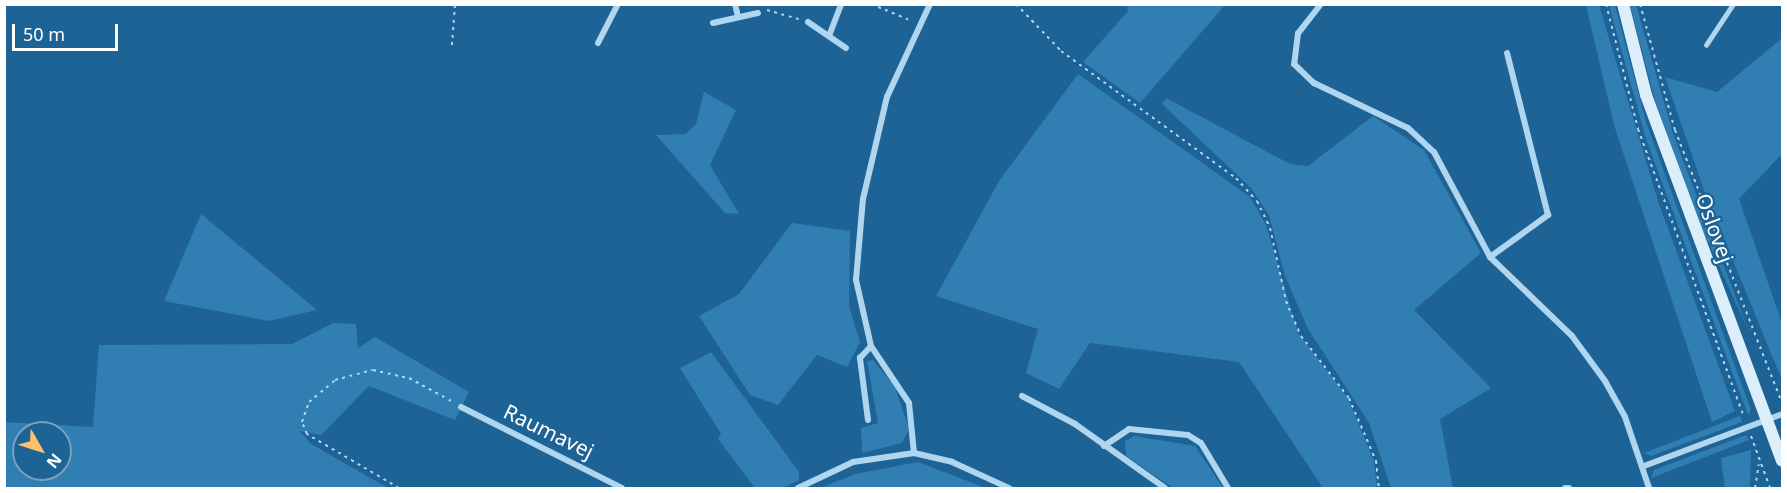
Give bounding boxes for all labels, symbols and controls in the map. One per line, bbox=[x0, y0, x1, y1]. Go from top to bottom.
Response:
scale bar bbox=[15, 12, 122, 50]
text: 50 m bbox=[23, 22, 65, 46]
street label: Oslovej bbox=[1691, 190, 1739, 266]
street label: Raumavej bbox=[500, 398, 598, 464]
north arrow bbox=[12, 421, 72, 481]
text: N bbox=[42, 449, 67, 473]

